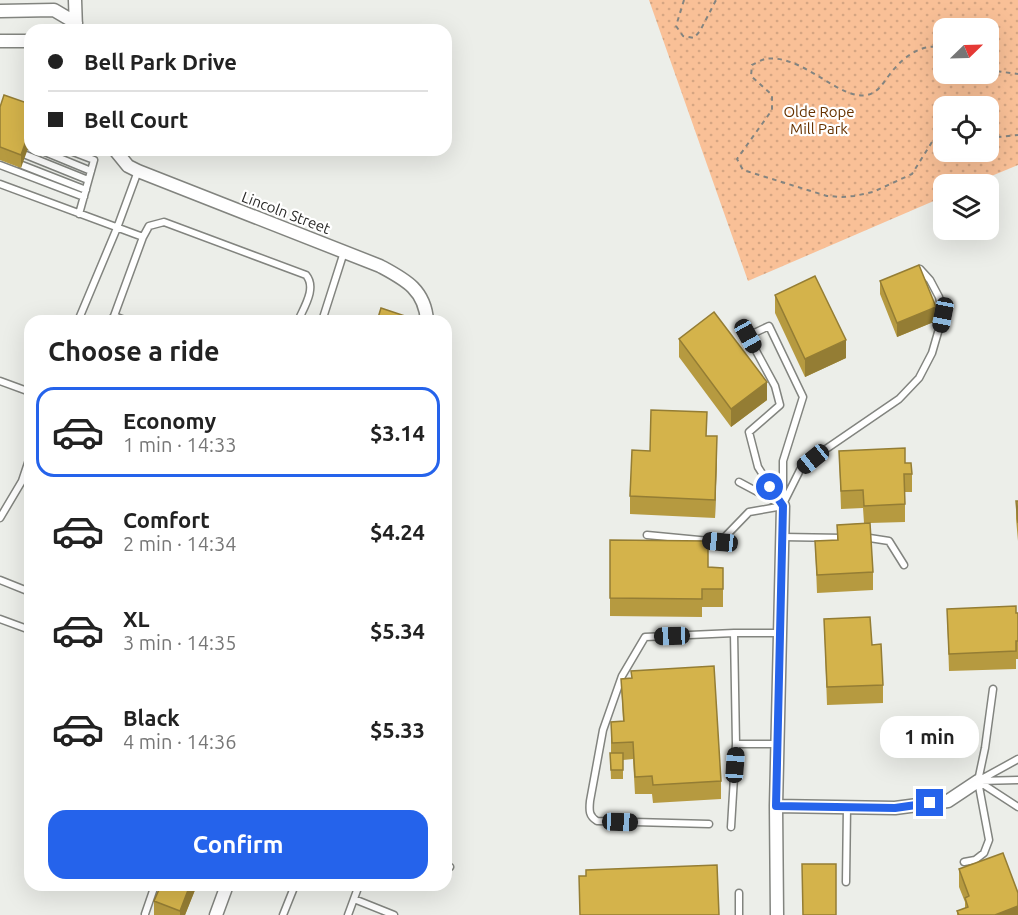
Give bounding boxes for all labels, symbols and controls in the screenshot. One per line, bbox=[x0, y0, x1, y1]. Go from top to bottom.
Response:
north arrow bbox=[933, 18, 999, 84]
map controls bbox=[933, 18, 999, 240]
text: Bell Park Drive bbox=[84, 49, 237, 74]
button: locate bbox=[933, 96, 999, 162]
park label: Olde Rope Mill Park bbox=[783, 103, 855, 137]
text: Bell Court bbox=[84, 107, 188, 132]
button: layers bbox=[933, 174, 999, 240]
street label: Lincoln Street bbox=[240, 188, 333, 237]
car bbox=[931, 296, 955, 334]
car bbox=[731, 316, 765, 356]
text: Choose a ride bbox=[48, 336, 220, 366]
icon: car bbox=[51, 405, 105, 459]
text: Economy bbox=[123, 408, 216, 433]
text: $3.14 bbox=[370, 420, 425, 445]
text: 1 min · 14:33 bbox=[123, 433, 237, 456]
car bbox=[793, 441, 833, 477]
route start bbox=[756, 473, 783, 500]
icon: car bbox=[51, 504, 105, 558]
text: Comfort bbox=[123, 507, 210, 532]
text: $4.24 bbox=[370, 519, 425, 544]
car bbox=[701, 531, 739, 553]
text: 2 min · 14:34 bbox=[123, 532, 237, 555]
icon: car bbox=[51, 603, 105, 657]
text: XL bbox=[123, 606, 150, 631]
text: $5.34 bbox=[370, 618, 425, 643]
car bbox=[654, 626, 690, 646]
text: 3 min · 14:35 bbox=[123, 631, 237, 654]
icon: car bbox=[51, 702, 105, 756]
text: Black bbox=[123, 705, 180, 730]
callout: 1 min bbox=[880, 716, 980, 758]
text: $5.33 bbox=[370, 717, 425, 742]
text: 1 min bbox=[904, 725, 955, 748]
text: 4 min · 14:36 bbox=[123, 730, 237, 753]
car bbox=[725, 746, 745, 784]
route end bbox=[916, 789, 943, 816]
button: Confirm bbox=[48, 810, 428, 879]
car bbox=[602, 812, 638, 832]

